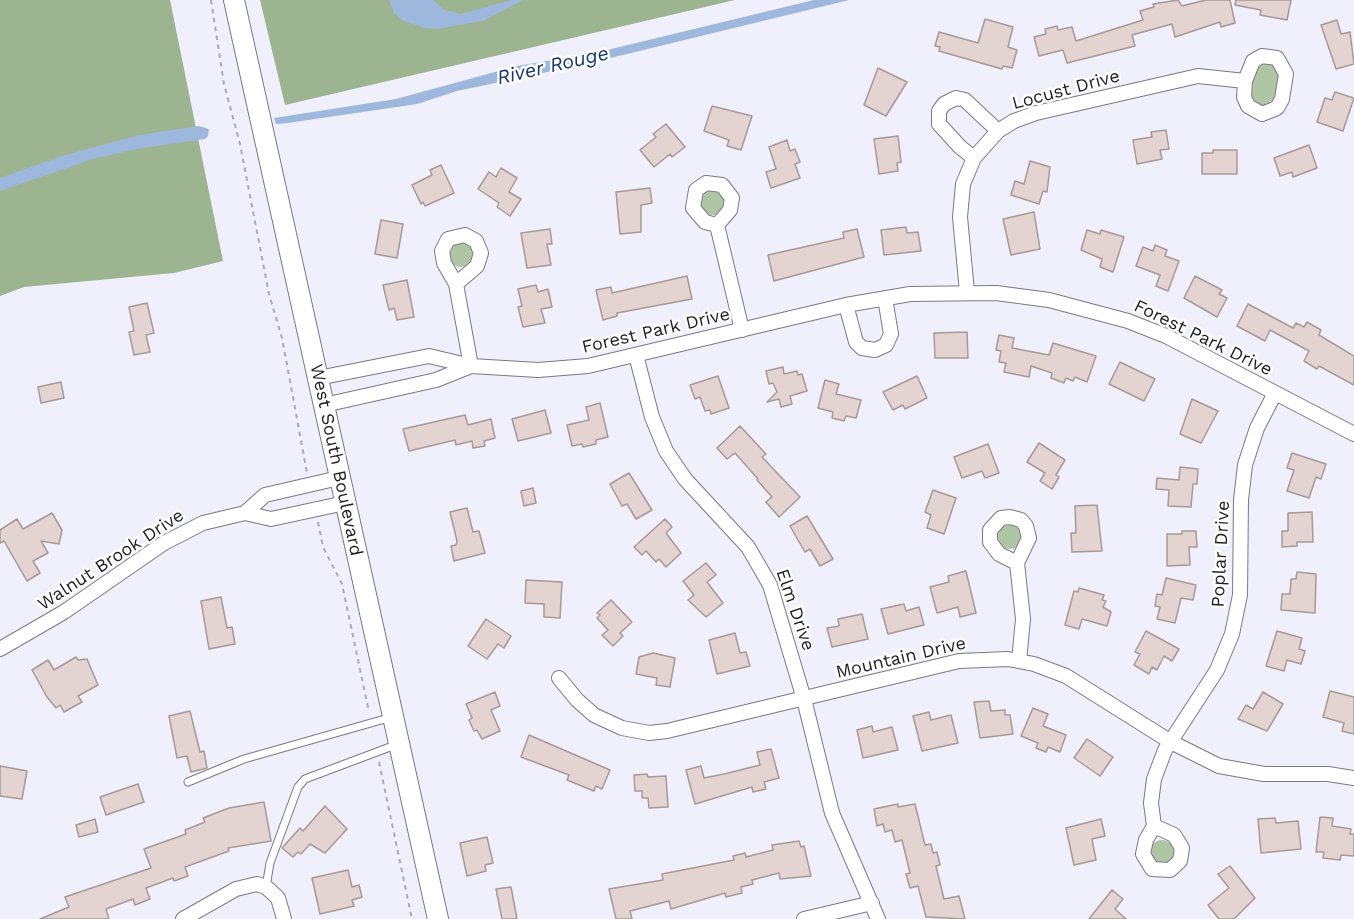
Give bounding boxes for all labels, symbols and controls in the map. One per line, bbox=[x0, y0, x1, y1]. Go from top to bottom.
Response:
water label: River Rouge bbox=[495, 42, 611, 90]
street label: Locust Drive bbox=[1010, 65, 1122, 115]
street label: Forest Park Drive bbox=[1130, 295, 1276, 381]
street label: Forest Park Drive bbox=[580, 303, 732, 359]
street label: West South Boulevard bbox=[305, 362, 367, 558]
street label: Poplar Drive bbox=[1207, 500, 1235, 608]
street label: Walnut Brook Drive bbox=[34, 505, 188, 615]
street label: Elm Drive bbox=[771, 566, 819, 654]
street label: Mountain Drive bbox=[834, 633, 968, 683]

